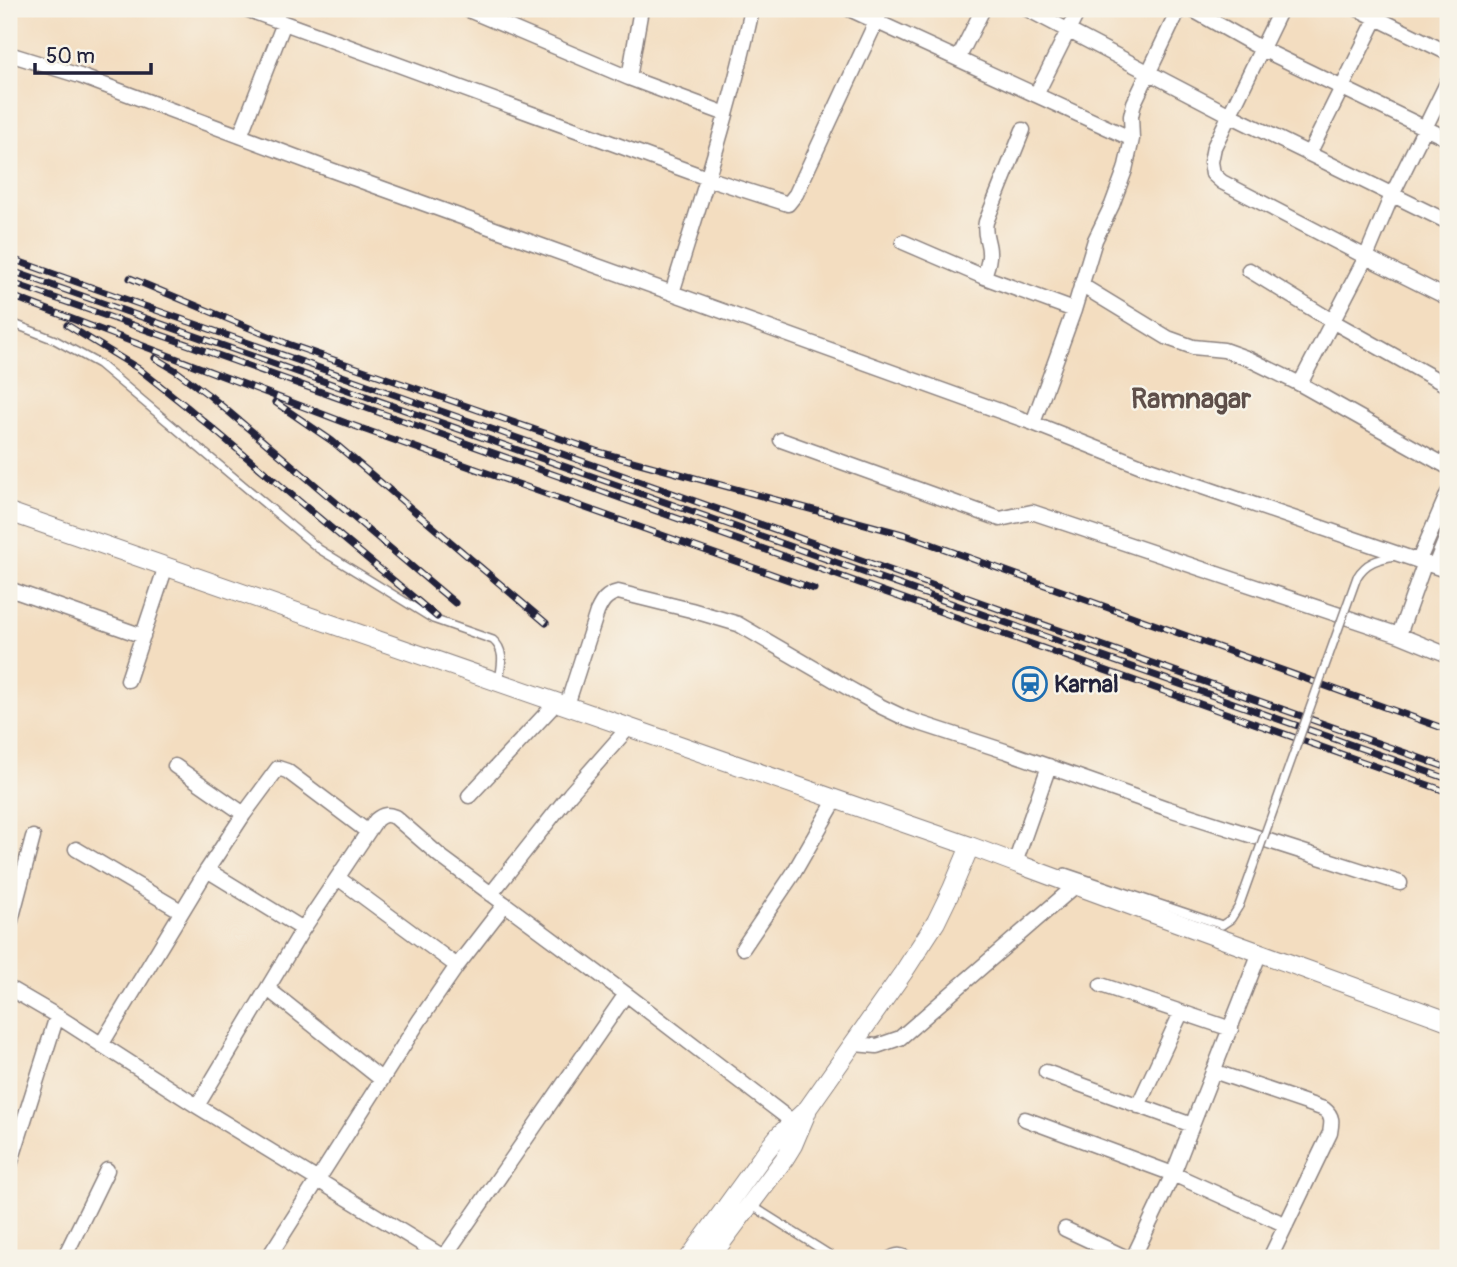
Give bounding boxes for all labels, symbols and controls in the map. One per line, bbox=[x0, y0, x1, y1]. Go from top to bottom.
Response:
scale bar bbox=[35, 32, 150, 76]
text: 50 m bbox=[46, 43, 95, 70]
district label: Ramnagar bbox=[1131, 382, 1252, 417]
station icon: Karnal bbox=[1011, 665, 1049, 703]
place label: Karnal bbox=[1054, 670, 1119, 699]

